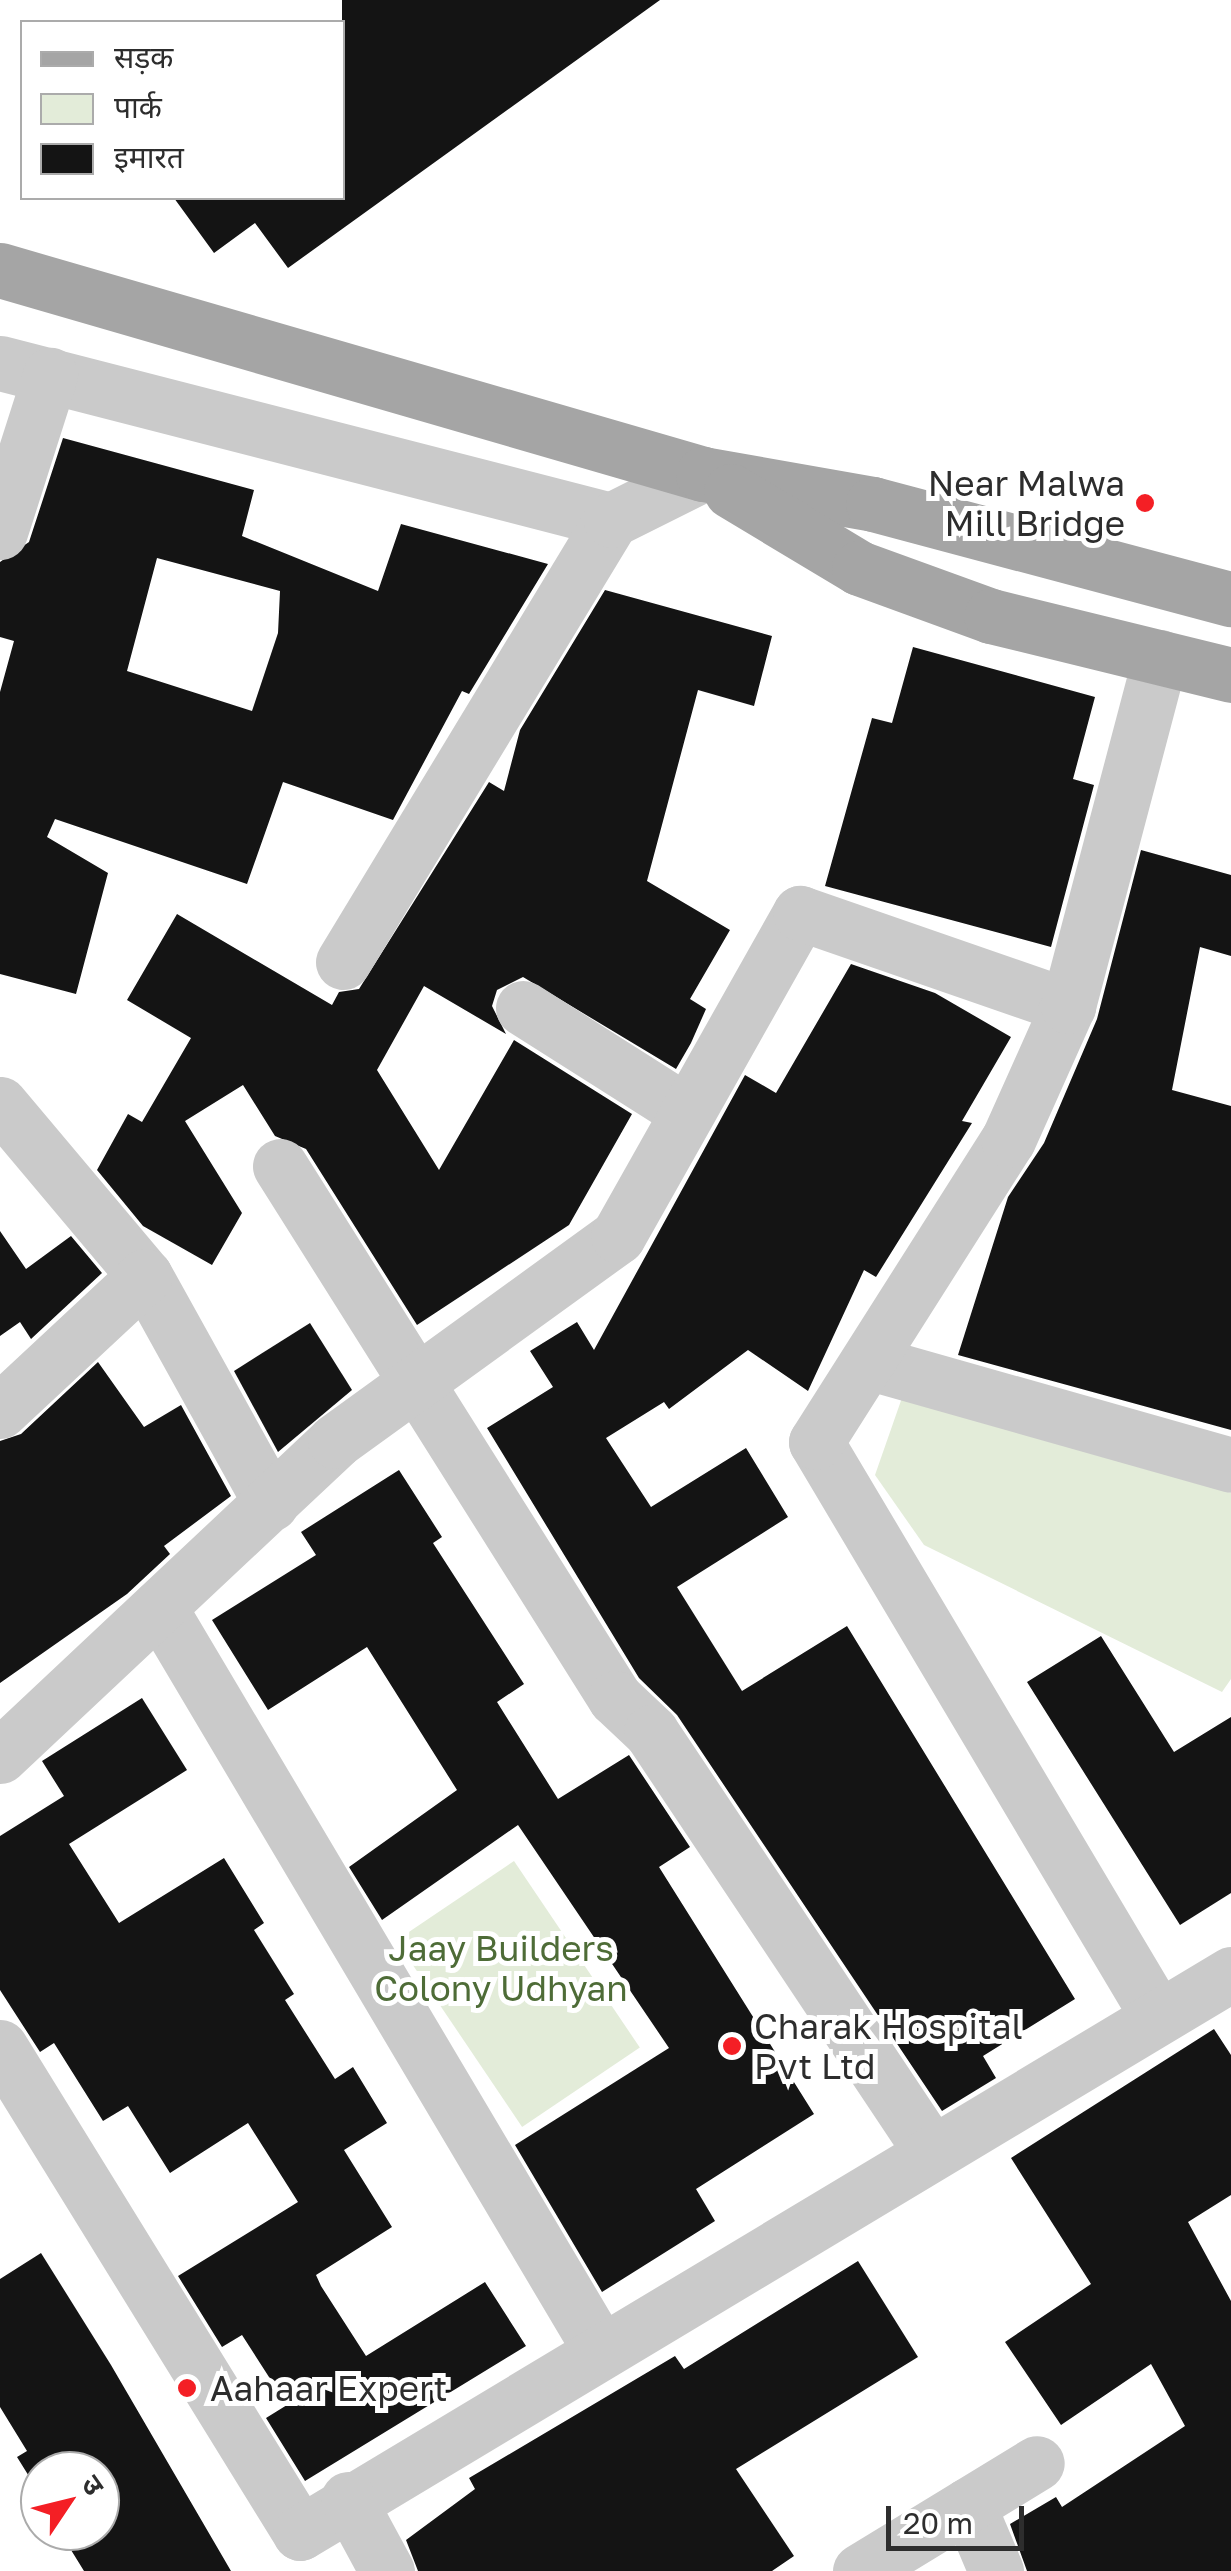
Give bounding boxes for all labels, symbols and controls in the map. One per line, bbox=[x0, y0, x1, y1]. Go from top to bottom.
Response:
legend bbox=[20, 20, 345, 200]
text: सड़क bbox=[114, 39, 173, 75]
text: पार्क bbox=[114, 89, 162, 125]
text: इमारत bbox=[114, 139, 184, 175]
place label: Near Malwa Mill Bridge bbox=[928, 462, 1125, 544]
marker: Near Malwa Mill Bridge bbox=[1134, 492, 1156, 514]
park label: Jaay Builders Colony Udhyan bbox=[374, 1927, 628, 2009]
place label: Charak Hospital Pvt Ltd bbox=[754, 2005, 1023, 2087]
marker: Charak Hospital Pvt Ltd bbox=[719, 2033, 745, 2059]
place label: Aahaar Expert bbox=[210, 2367, 447, 2409]
marker: Aahaar Expert bbox=[174, 2375, 200, 2401]
north arrow bbox=[20, 2451, 120, 2551]
text: उ bbox=[75, 2468, 112, 2501]
scale bar bbox=[891, 2486, 1028, 2548]
text: 20 m bbox=[903, 2505, 973, 2541]

